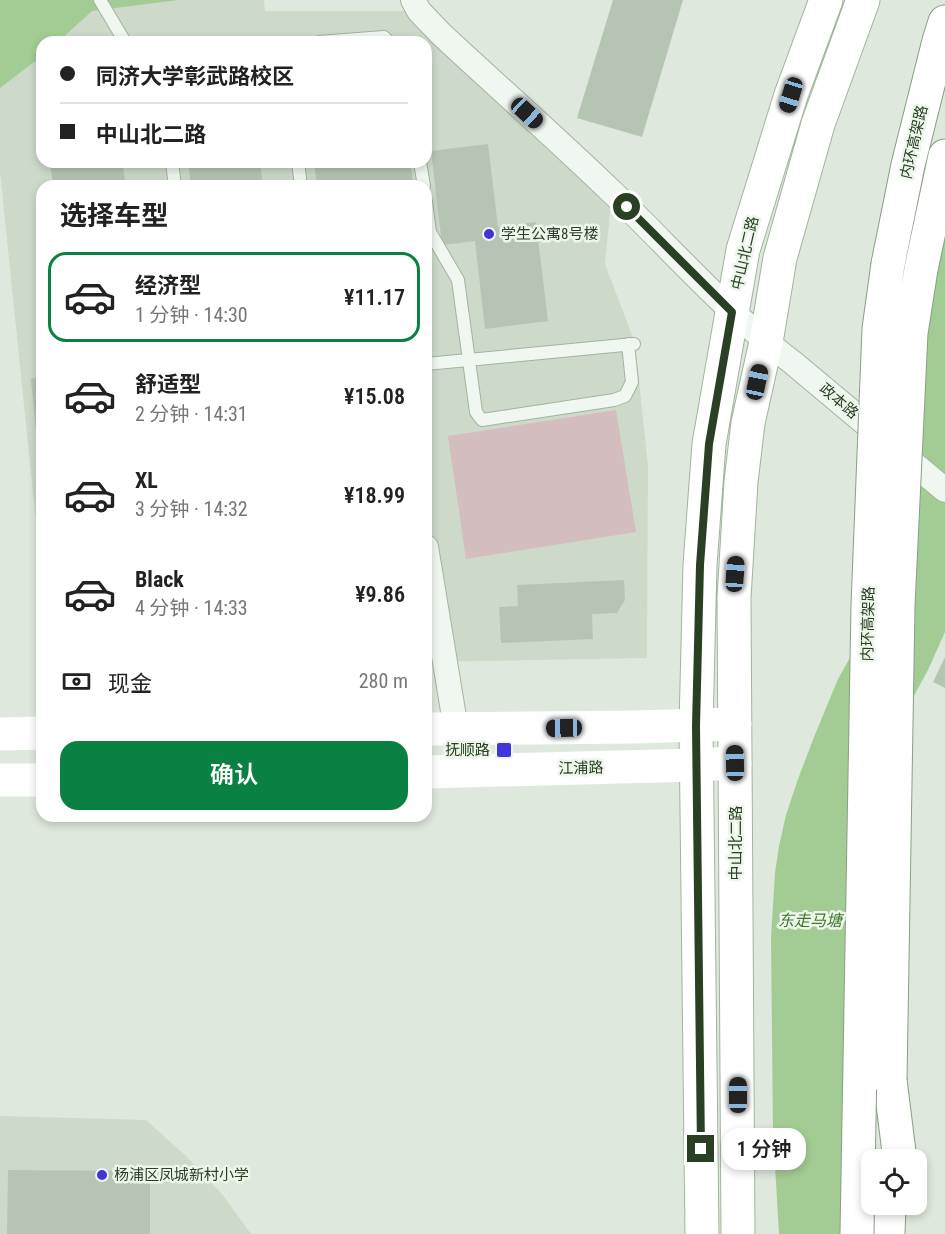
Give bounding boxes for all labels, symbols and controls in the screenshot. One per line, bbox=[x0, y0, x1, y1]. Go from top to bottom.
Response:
text: 同济大学彰武路校区 bbox=[96, 64, 294, 89]
car bbox=[777, 75, 805, 115]
car bbox=[508, 94, 546, 132]
street label: 内环高架路 bbox=[897, 103, 931, 181]
text: 中山北二路 bbox=[96, 122, 206, 147]
route start bbox=[613, 193, 640, 220]
text: 选择车型 bbox=[60, 200, 168, 232]
street label: 中山北二路 bbox=[728, 214, 762, 292]
place label: 学生公寓8号楼 bbox=[501, 225, 598, 243]
marker: 学生公寓8号楼 bbox=[482, 227, 496, 241]
icon: car bbox=[63, 270, 117, 324]
text: 经济型 bbox=[135, 273, 201, 298]
text: ¥11.17 bbox=[344, 285, 405, 310]
text: 1 分钟 · 14:30 bbox=[135, 303, 248, 327]
car bbox=[744, 363, 770, 401]
icon: car bbox=[63, 369, 117, 423]
text: 舒适型 bbox=[135, 372, 201, 397]
street label: 政本路 bbox=[816, 380, 862, 422]
text: ¥15.08 bbox=[344, 384, 405, 409]
text: 2 分钟 · 14:31 bbox=[135, 402, 248, 426]
icon: car bbox=[63, 468, 117, 522]
text: XL bbox=[135, 468, 158, 493]
text: ¥18.99 bbox=[344, 483, 405, 508]
text: 3 分钟 · 14:32 bbox=[135, 497, 248, 521]
car bbox=[725, 555, 745, 593]
icon: car bbox=[63, 567, 117, 621]
text: Black bbox=[135, 567, 184, 592]
text: ¥9.86 bbox=[355, 582, 405, 607]
street label: 内环高架路 bbox=[858, 586, 878, 662]
text: 4 分钟 · 14:33 bbox=[135, 596, 248, 620]
icon: cash bbox=[60, 665, 93, 698]
text: 280 m bbox=[359, 669, 408, 693]
text: 现金 bbox=[108, 671, 152, 696]
car bbox=[546, 719, 582, 737]
button: 确认 bbox=[60, 741, 408, 810]
place label: 抚顺路 bbox=[445, 741, 490, 759]
marker: 抚顺路 bbox=[495, 741, 513, 759]
car bbox=[726, 745, 744, 781]
street label: 江浦路 bbox=[558, 759, 604, 777]
street label: 中山北二路 bbox=[727, 805, 745, 881]
water label: 东走马塘 bbox=[778, 911, 845, 930]
car bbox=[729, 1077, 747, 1113]
callout: 1 分钟 bbox=[722, 1128, 806, 1170]
route end bbox=[687, 1135, 714, 1162]
text: 1 分钟 bbox=[737, 1137, 791, 1161]
map controls bbox=[861, 1149, 927, 1215]
button: locate bbox=[861, 1149, 927, 1215]
place label: 杨浦区凤城新村小学 bbox=[114, 1166, 249, 1184]
marker: 杨浦区凤城新村小学 bbox=[95, 1168, 109, 1182]

